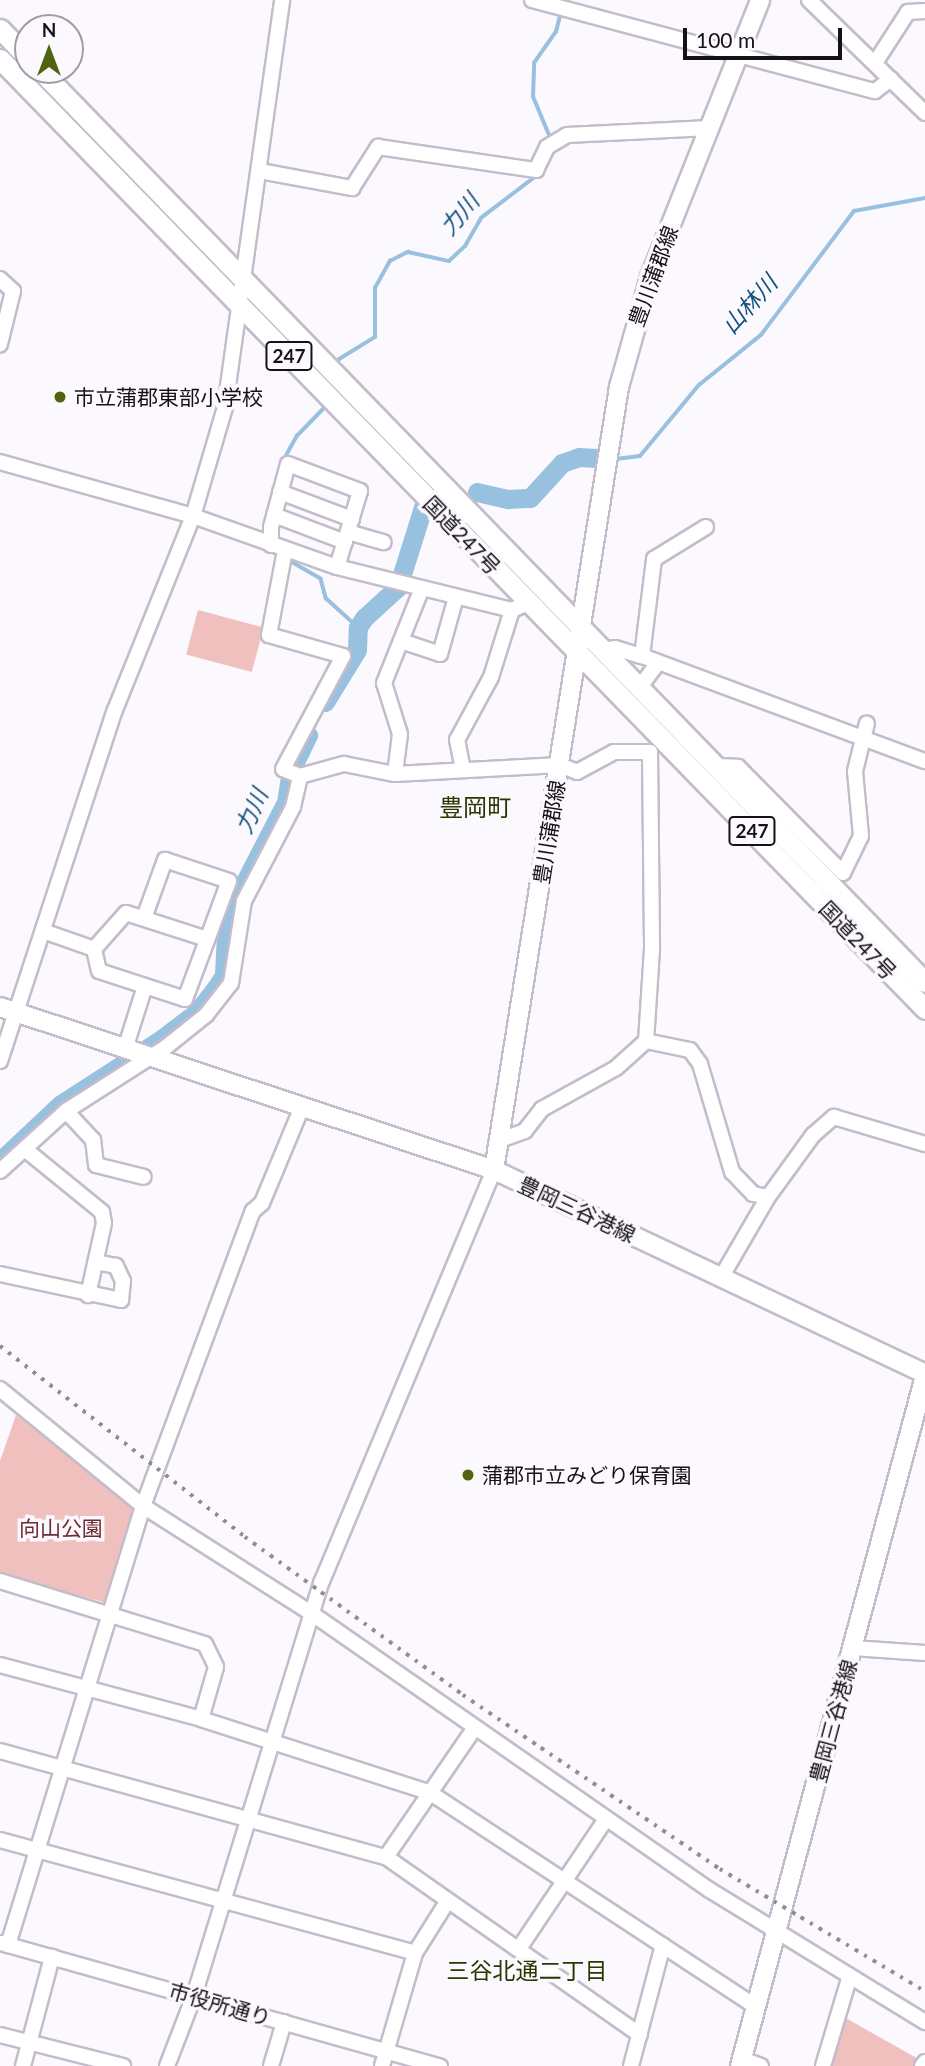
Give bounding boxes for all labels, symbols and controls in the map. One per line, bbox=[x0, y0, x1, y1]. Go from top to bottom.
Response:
north arrow bbox=[14, 14, 84, 84]
scale bar bbox=[687, 14, 846, 58]
text: N bbox=[42, 18, 56, 41]
text: 100 m bbox=[696, 27, 755, 52]
water label: 力川 bbox=[434, 188, 484, 240]
street label: 豊川蒲郡線 bbox=[623, 222, 683, 330]
water label: 山林川 bbox=[716, 269, 782, 339]
road number: 247 bbox=[264, 340, 314, 372]
place label: 市立蒲郡東部小学校 bbox=[74, 384, 263, 410]
marker: 市立蒲郡東部小学校 bbox=[52, 389, 68, 405]
street label: 国道247号 bbox=[418, 490, 506, 580]
street label: 豊川蒲郡線 bbox=[528, 778, 570, 886]
water label: 力川 bbox=[229, 784, 273, 838]
district label: 豊岡町 bbox=[439, 793, 511, 821]
road number: 247 bbox=[728, 816, 776, 846]
street label: 国道247号 bbox=[814, 895, 902, 985]
street label: 豊岡三谷港線 bbox=[515, 1171, 639, 1247]
place label: 蒲郡市立みどり保育園 bbox=[482, 1462, 692, 1488]
marker: 蒲郡市立みどり保育園 bbox=[460, 1467, 476, 1483]
park label: 向山公園 bbox=[19, 1515, 103, 1541]
street label: 豊岡三谷港線 bbox=[805, 1657, 861, 1785]
district label: 三谷北通二丁目 bbox=[447, 1956, 607, 1984]
street label: 市役所通り bbox=[166, 1977, 274, 2031]

